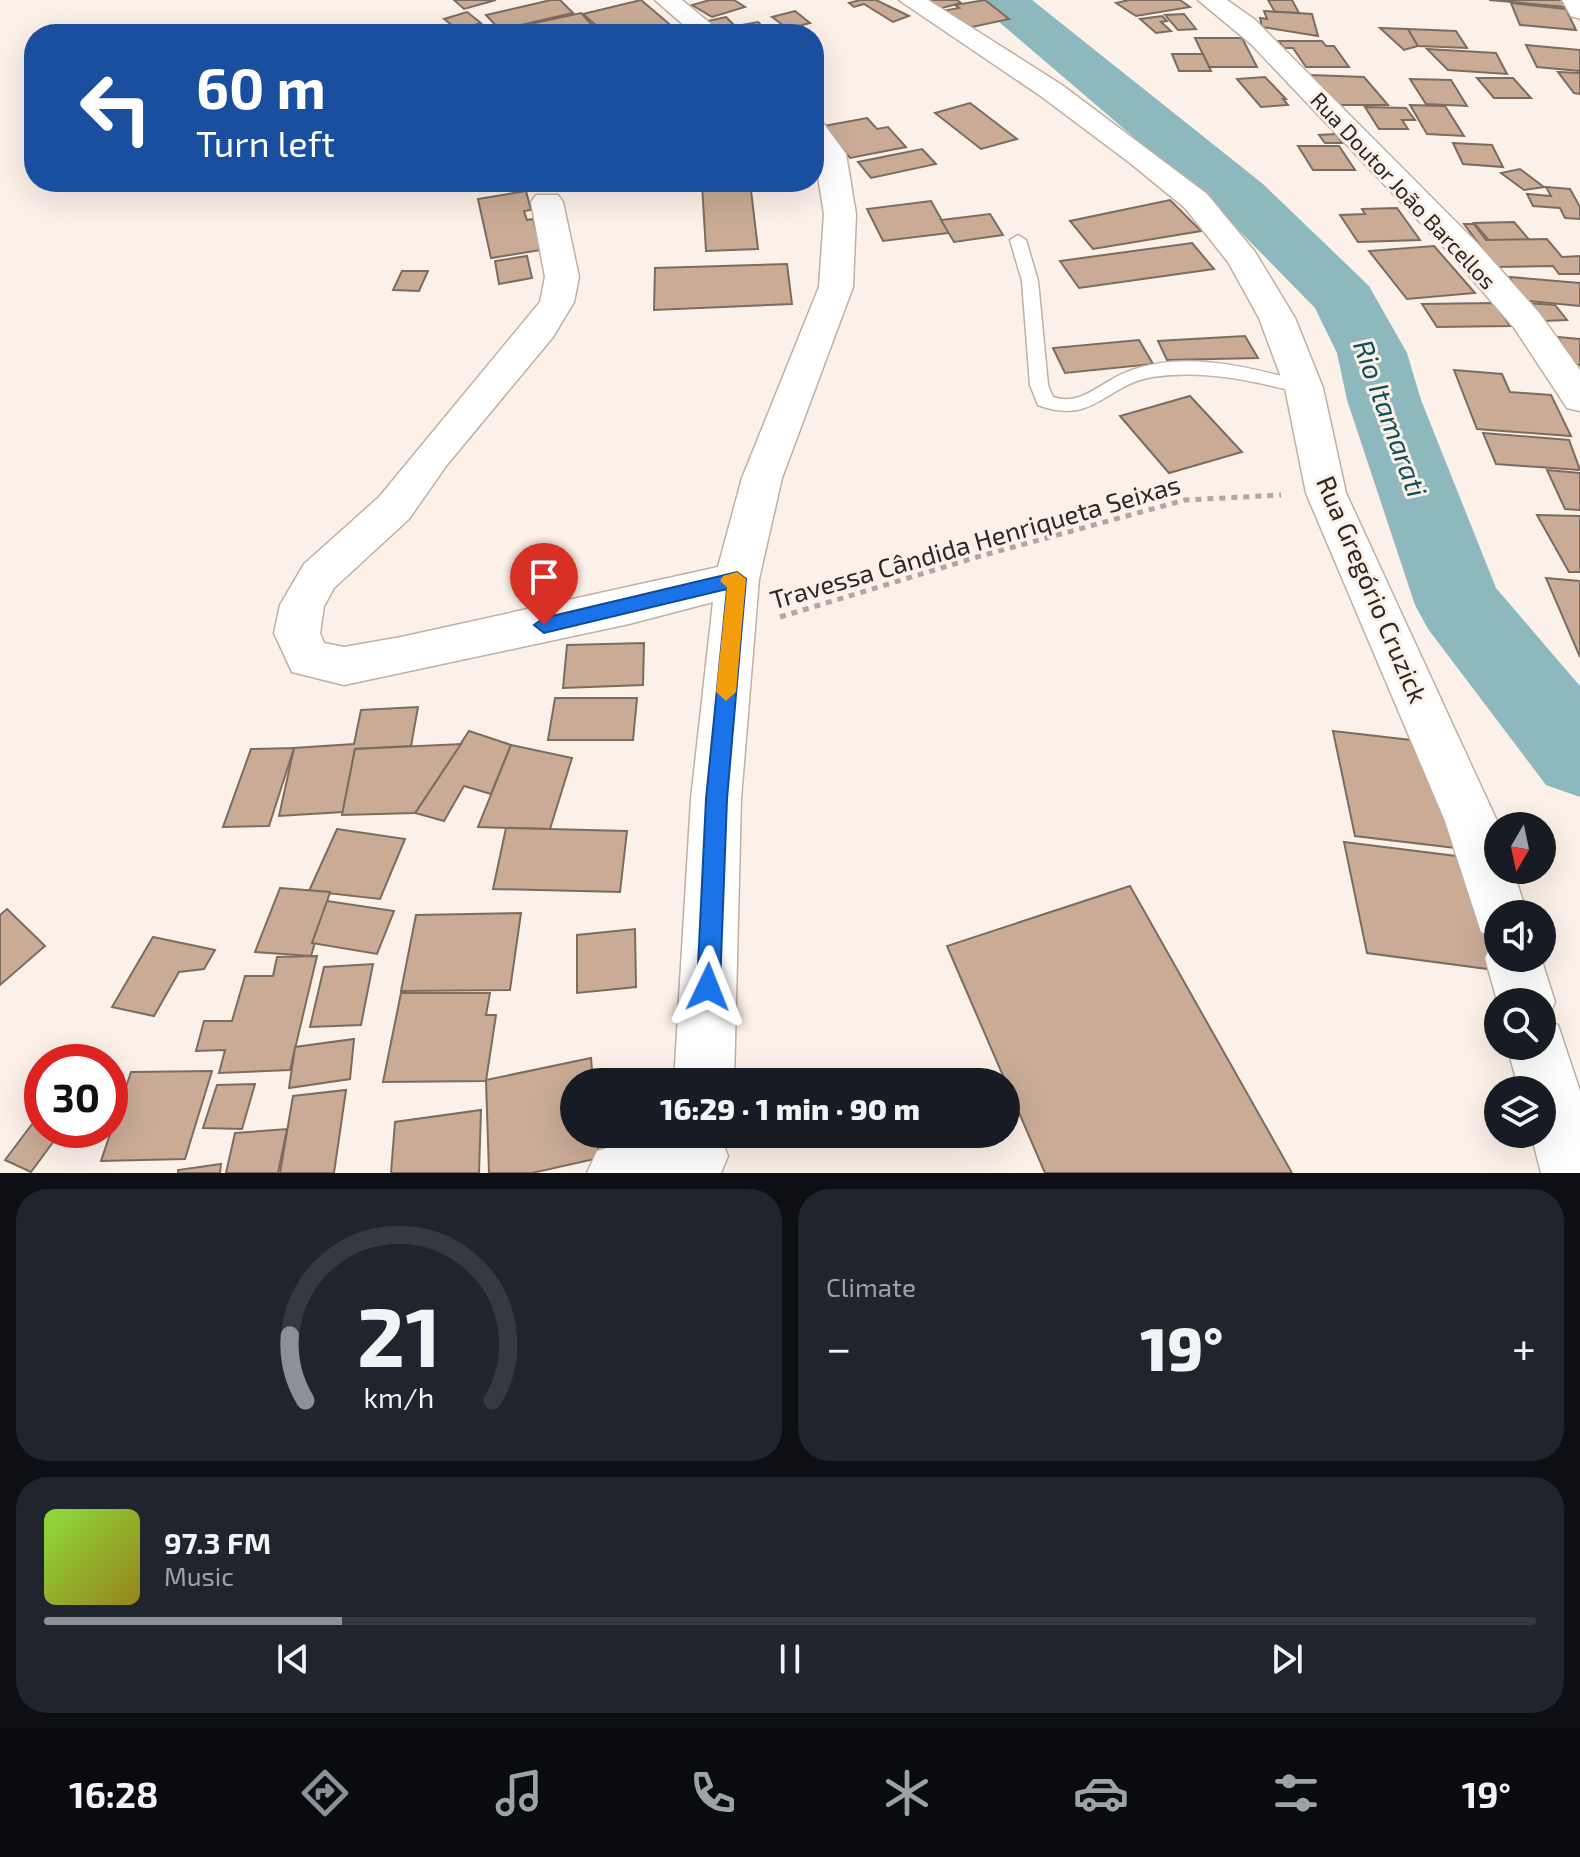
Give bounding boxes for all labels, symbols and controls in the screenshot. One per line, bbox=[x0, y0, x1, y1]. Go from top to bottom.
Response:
text: 60 m bbox=[196, 53, 326, 120]
icon: left bbox=[64, 56, 168, 160]
street label: Rua Doutor João Barcellos bbox=[1306, 86, 1502, 294]
text: Turn left bbox=[196, 121, 335, 164]
water label: Rio Itamarati bbox=[1347, 335, 1435, 501]
street label: Travessa Cândida Henriqueta Seixas bbox=[766, 468, 1184, 614]
street label: Rua Gregório Cruzick bbox=[1311, 471, 1435, 707]
pin bbox=[510, 543, 578, 625]
icon: arrive bbox=[522, 555, 566, 599]
north arrow bbox=[1484, 812, 1556, 884]
map controls bbox=[1484, 812, 1556, 1148]
button: sound bbox=[1484, 900, 1556, 972]
position arrow bbox=[666, 945, 750, 1029]
button: search bbox=[1484, 988, 1556, 1060]
speed limit sign: 30 bbox=[24, 1044, 128, 1148]
button: layers bbox=[1484, 1076, 1556, 1148]
text: 16:29 · 1 min · 90 m bbox=[660, 1090, 920, 1126]
text: Climate bbox=[826, 1271, 916, 1302]
text: 21 bbox=[357, 1284, 441, 1384]
text: 19° bbox=[1140, 1311, 1223, 1383]
text: − bbox=[826, 1320, 852, 1373]
text: + bbox=[1512, 1320, 1536, 1373]
text: km/h bbox=[364, 1379, 434, 1414]
text: 97.3 FM bbox=[164, 1524, 271, 1560]
text: Music bbox=[164, 1560, 234, 1591]
icon: previous bbox=[271, 1637, 315, 1681]
icon: pause bbox=[768, 1637, 812, 1681]
icon: next bbox=[1265, 1637, 1309, 1681]
icon: directions bbox=[297, 1765, 353, 1821]
icon: music bbox=[491, 1765, 547, 1821]
icon: phone bbox=[685, 1765, 741, 1821]
icon: climate bbox=[879, 1765, 935, 1821]
icon: car bbox=[1073, 1765, 1129, 1821]
icon: filters bbox=[1268, 1765, 1324, 1821]
text: 16:28 bbox=[69, 1772, 158, 1815]
text: 19° bbox=[1462, 1772, 1511, 1815]

